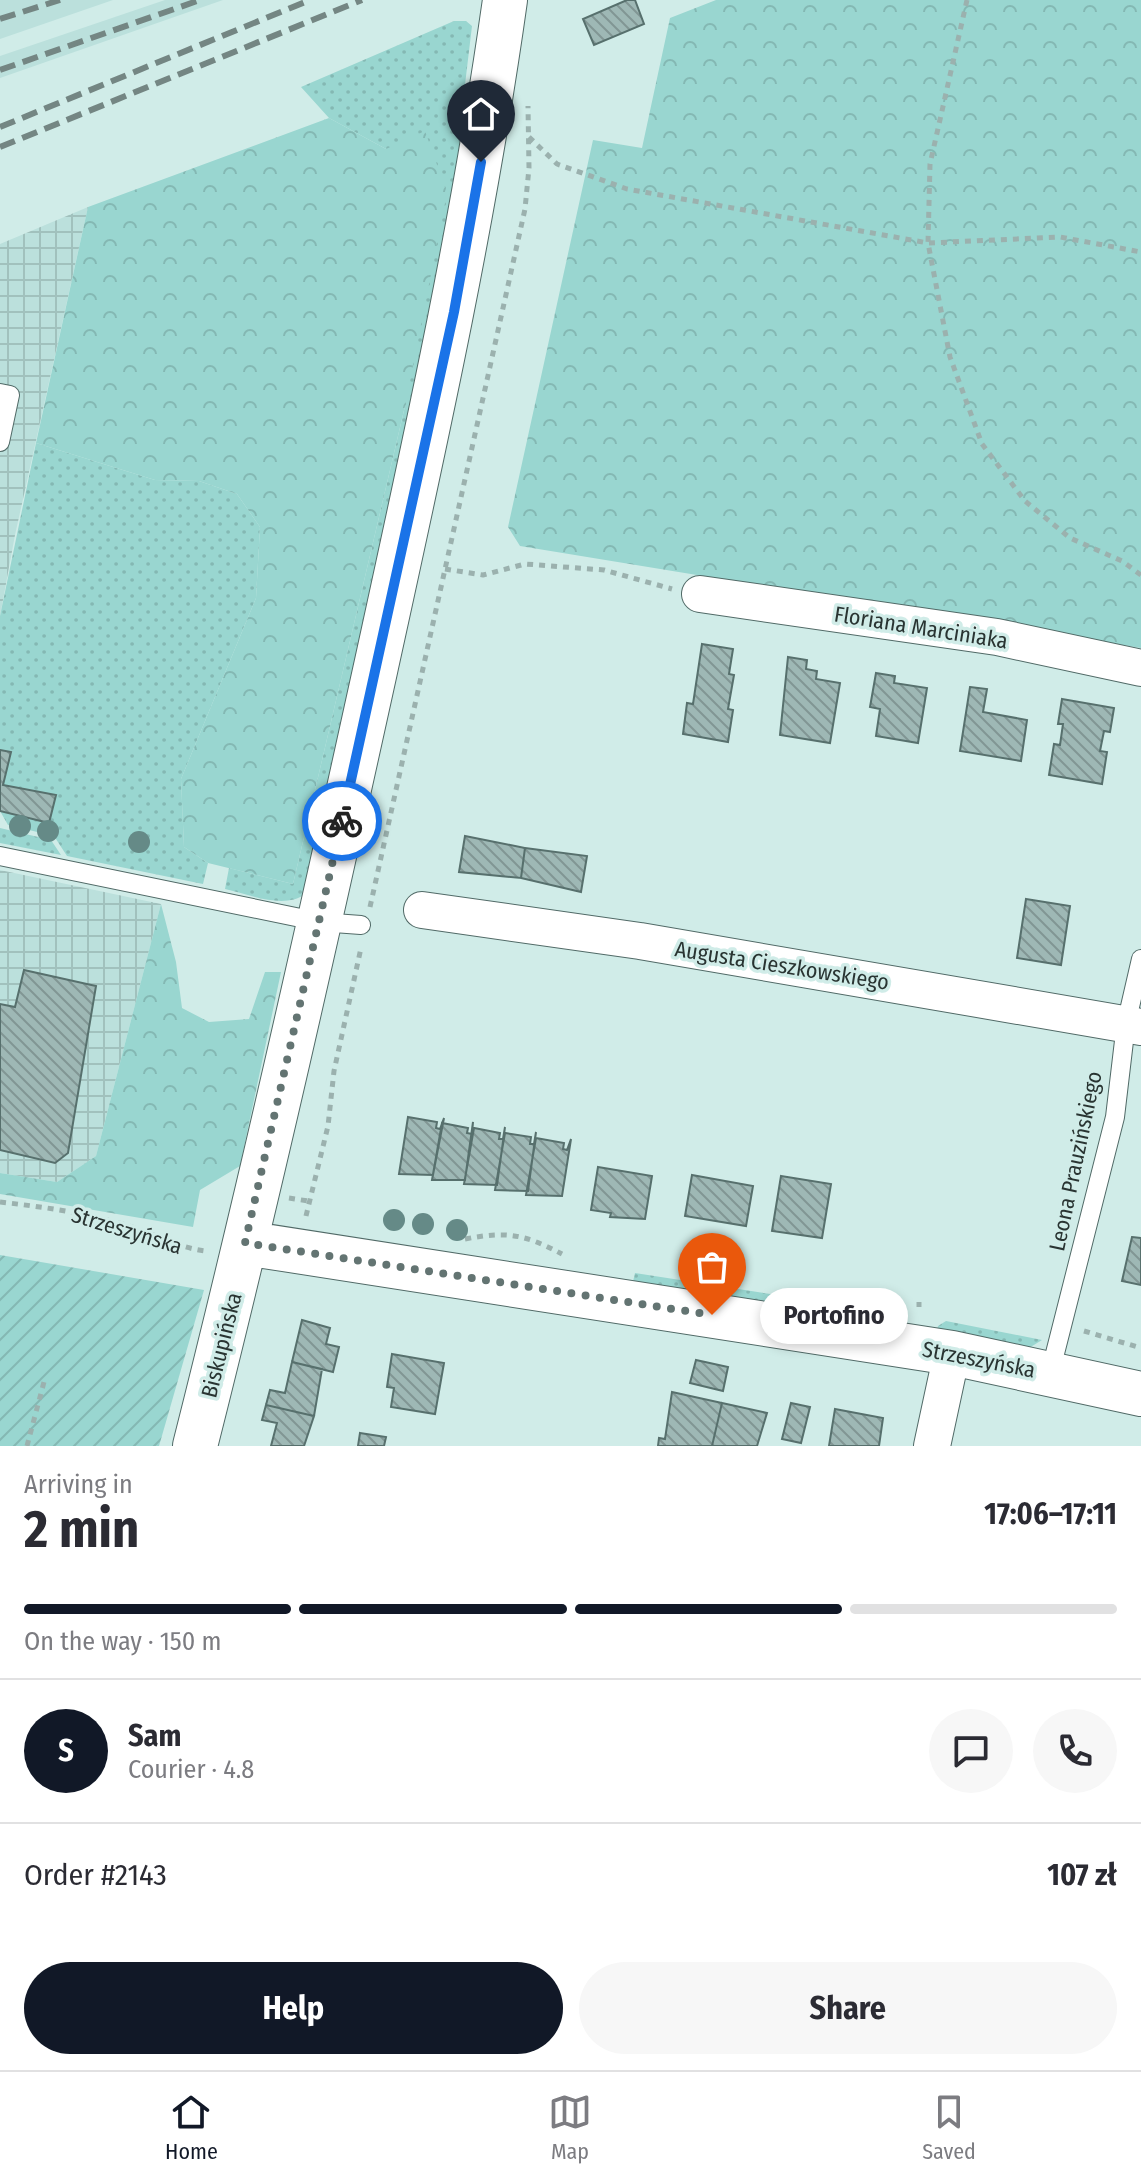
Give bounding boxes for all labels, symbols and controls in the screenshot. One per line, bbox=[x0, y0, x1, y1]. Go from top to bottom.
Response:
pin bbox=[447, 80, 515, 162]
icon: home bbox=[459, 92, 503, 136]
street label: Floriana Marciniaka bbox=[832, 600, 1010, 655]
courier bbox=[302, 781, 382, 861]
icon: bike bbox=[320, 799, 364, 843]
street label: Augusta Cieszkowskiego bbox=[673, 935, 891, 996]
street label: Leona Prauzińskiego bbox=[1043, 1069, 1108, 1253]
street label: Strzeszyńska bbox=[68, 1201, 186, 1260]
pin bbox=[678, 1233, 746, 1315]
icon: bag bbox=[690, 1245, 734, 1289]
callout: Portofino bbox=[760, 1287, 908, 1343]
street label: Biskupińska bbox=[195, 1290, 248, 1401]
text: Portofino bbox=[783, 1300, 885, 1331]
street label: Strzeszyńska bbox=[920, 1335, 1038, 1384]
text: Arriving in bbox=[24, 1469, 133, 1500]
text: 17:06–17:11 bbox=[984, 1496, 1117, 1532]
text: 2 min bbox=[24, 1498, 139, 1561]
text: On the way · 150 m bbox=[24, 1626, 221, 1657]
button: chat bbox=[929, 1709, 1013, 1793]
button: phone bbox=[1033, 1709, 1117, 1793]
text: Sam bbox=[128, 1718, 181, 1754]
text: S bbox=[58, 1733, 74, 1769]
text: Courier · 4.8 bbox=[128, 1754, 254, 1785]
text: Order #2143 bbox=[24, 1857, 167, 1893]
text: 107 zł bbox=[1047, 1857, 1117, 1893]
button: Help bbox=[24, 1962, 563, 2054]
button: Share bbox=[579, 1962, 1117, 2054]
tab: Home bbox=[165, 2090, 218, 2165]
tab: Map bbox=[548, 2090, 592, 2165]
tab: Saved bbox=[922, 2090, 976, 2165]

